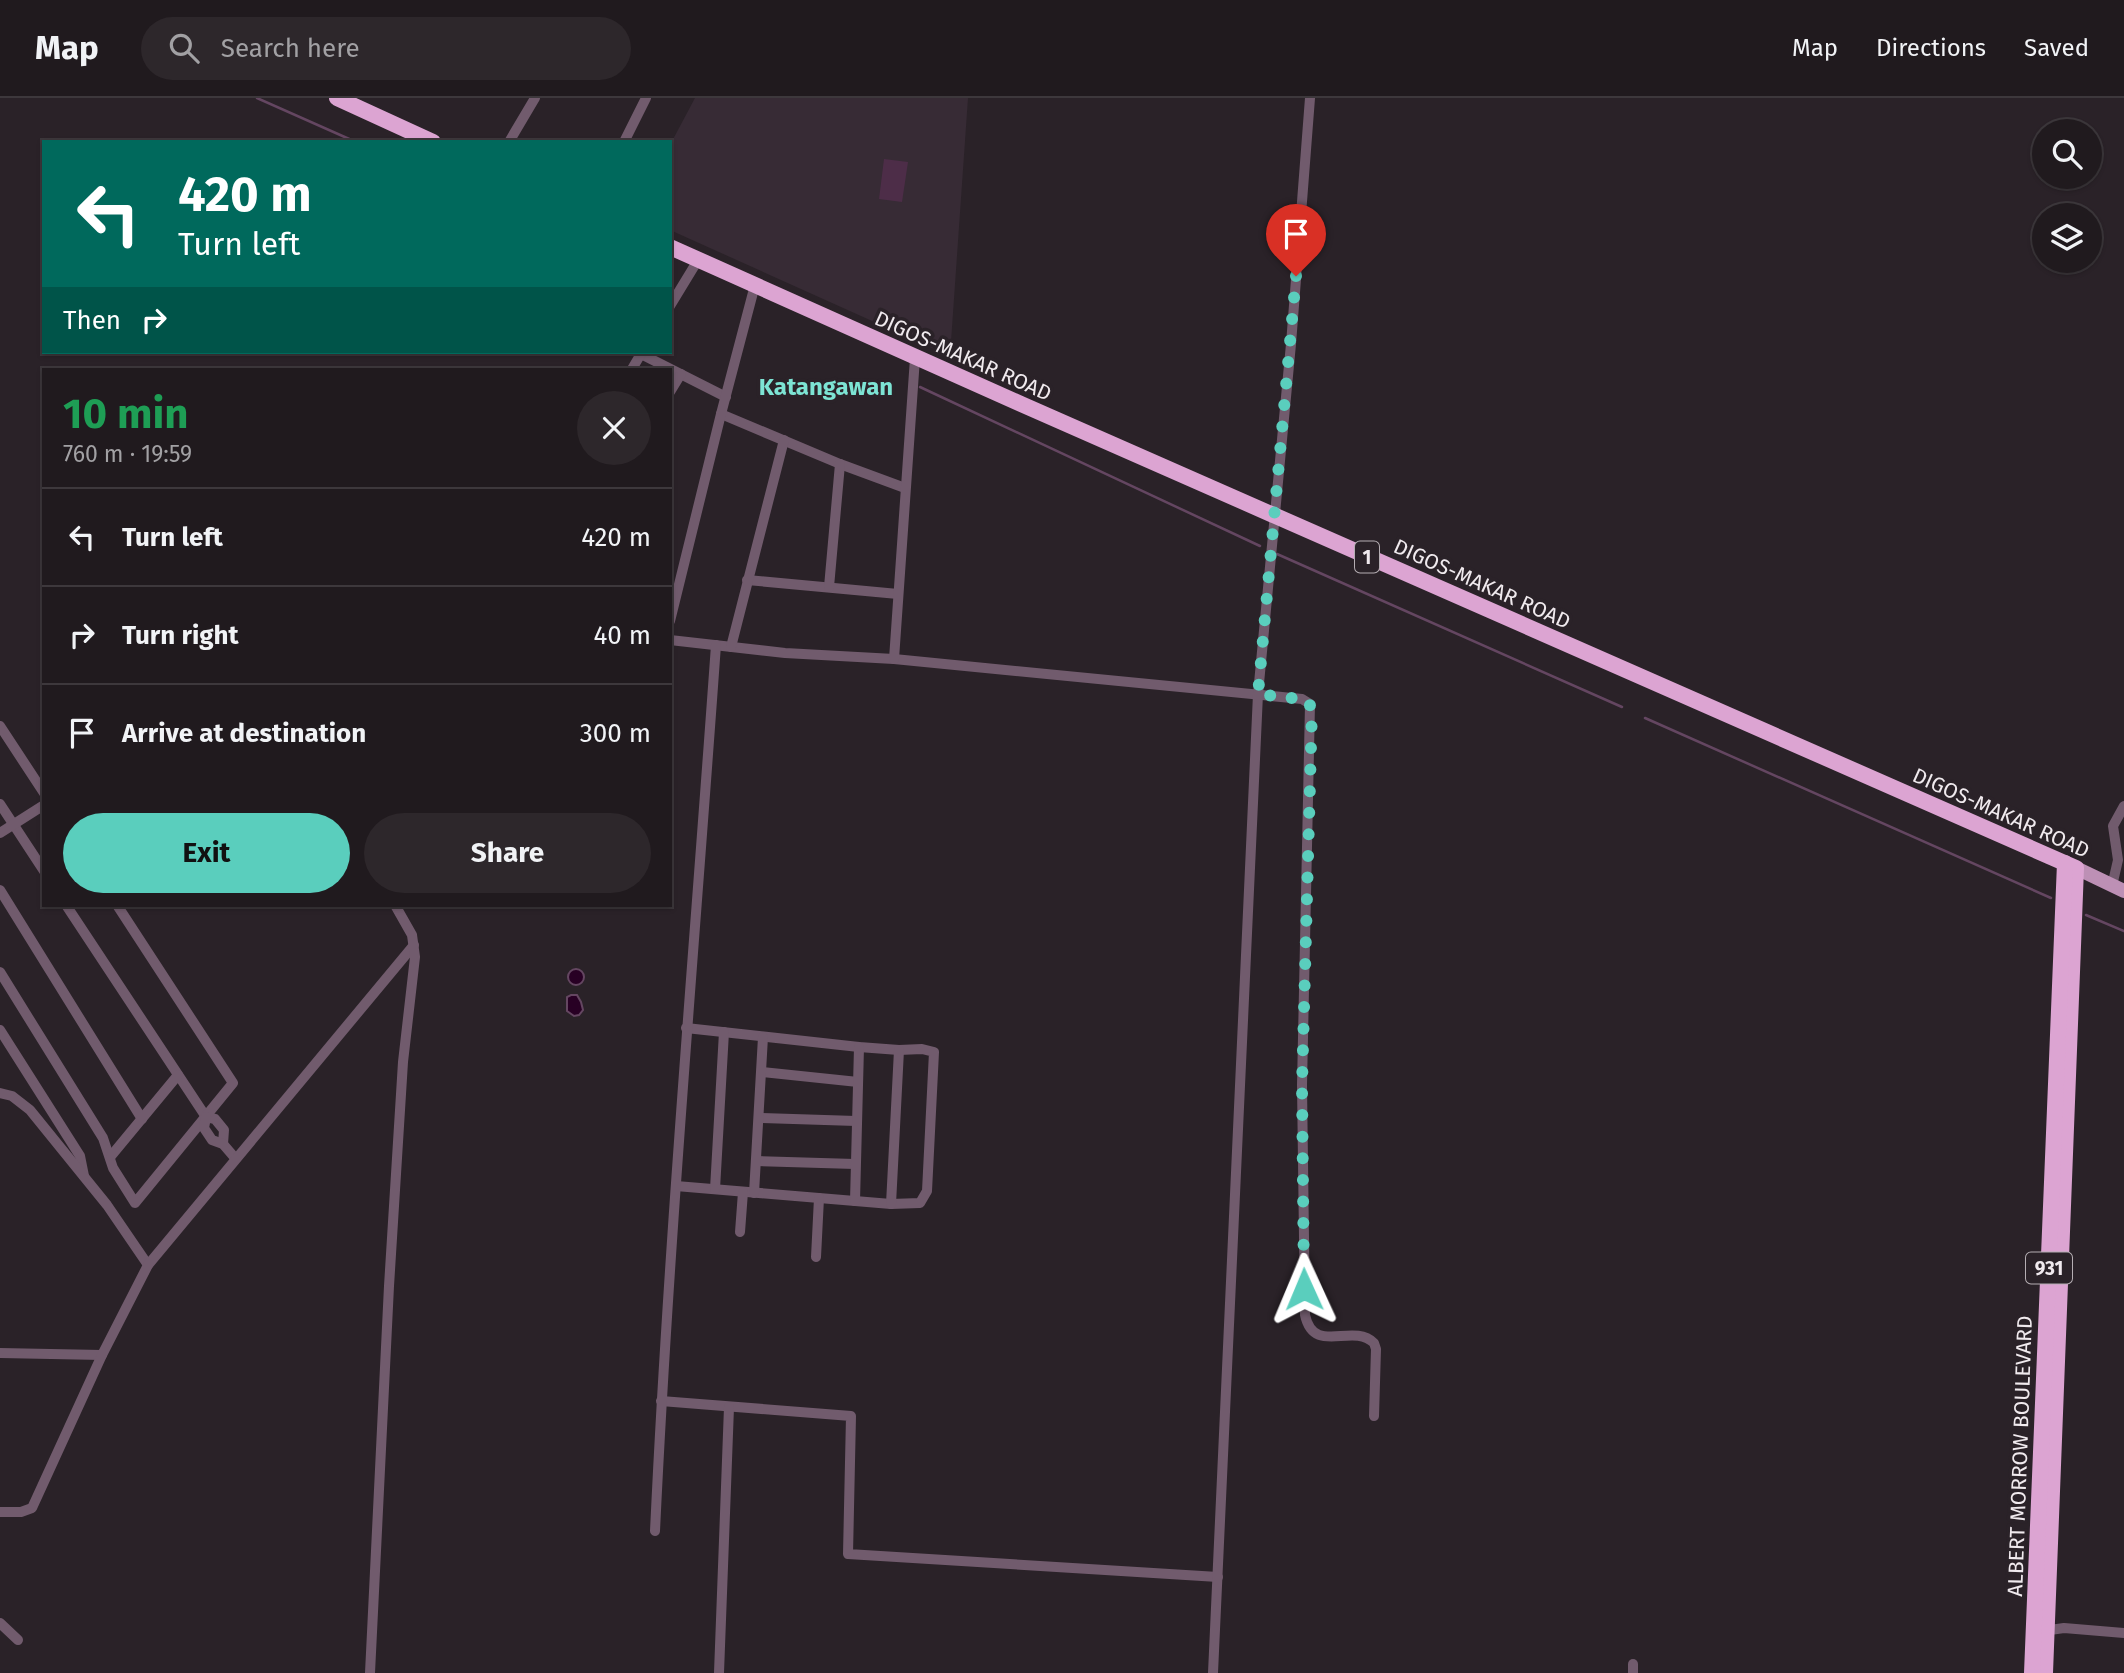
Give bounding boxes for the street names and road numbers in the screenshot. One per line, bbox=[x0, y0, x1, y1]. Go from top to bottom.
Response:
street label: DIGOS-MAKAR ROAD bbox=[871, 305, 1055, 407]
street label: DIGOS-MAKAR ROAD bbox=[1390, 533, 1574, 635]
road number: 1 bbox=[1355, 542, 1379, 572]
street label: DIGOS-MAKAR ROAD bbox=[1909, 762, 2093, 864]
road number: 931 bbox=[2026, 1252, 2072, 1284]
street label: ALBERT MORROW BOULEVARD bbox=[2002, 1315, 2038, 1597]

